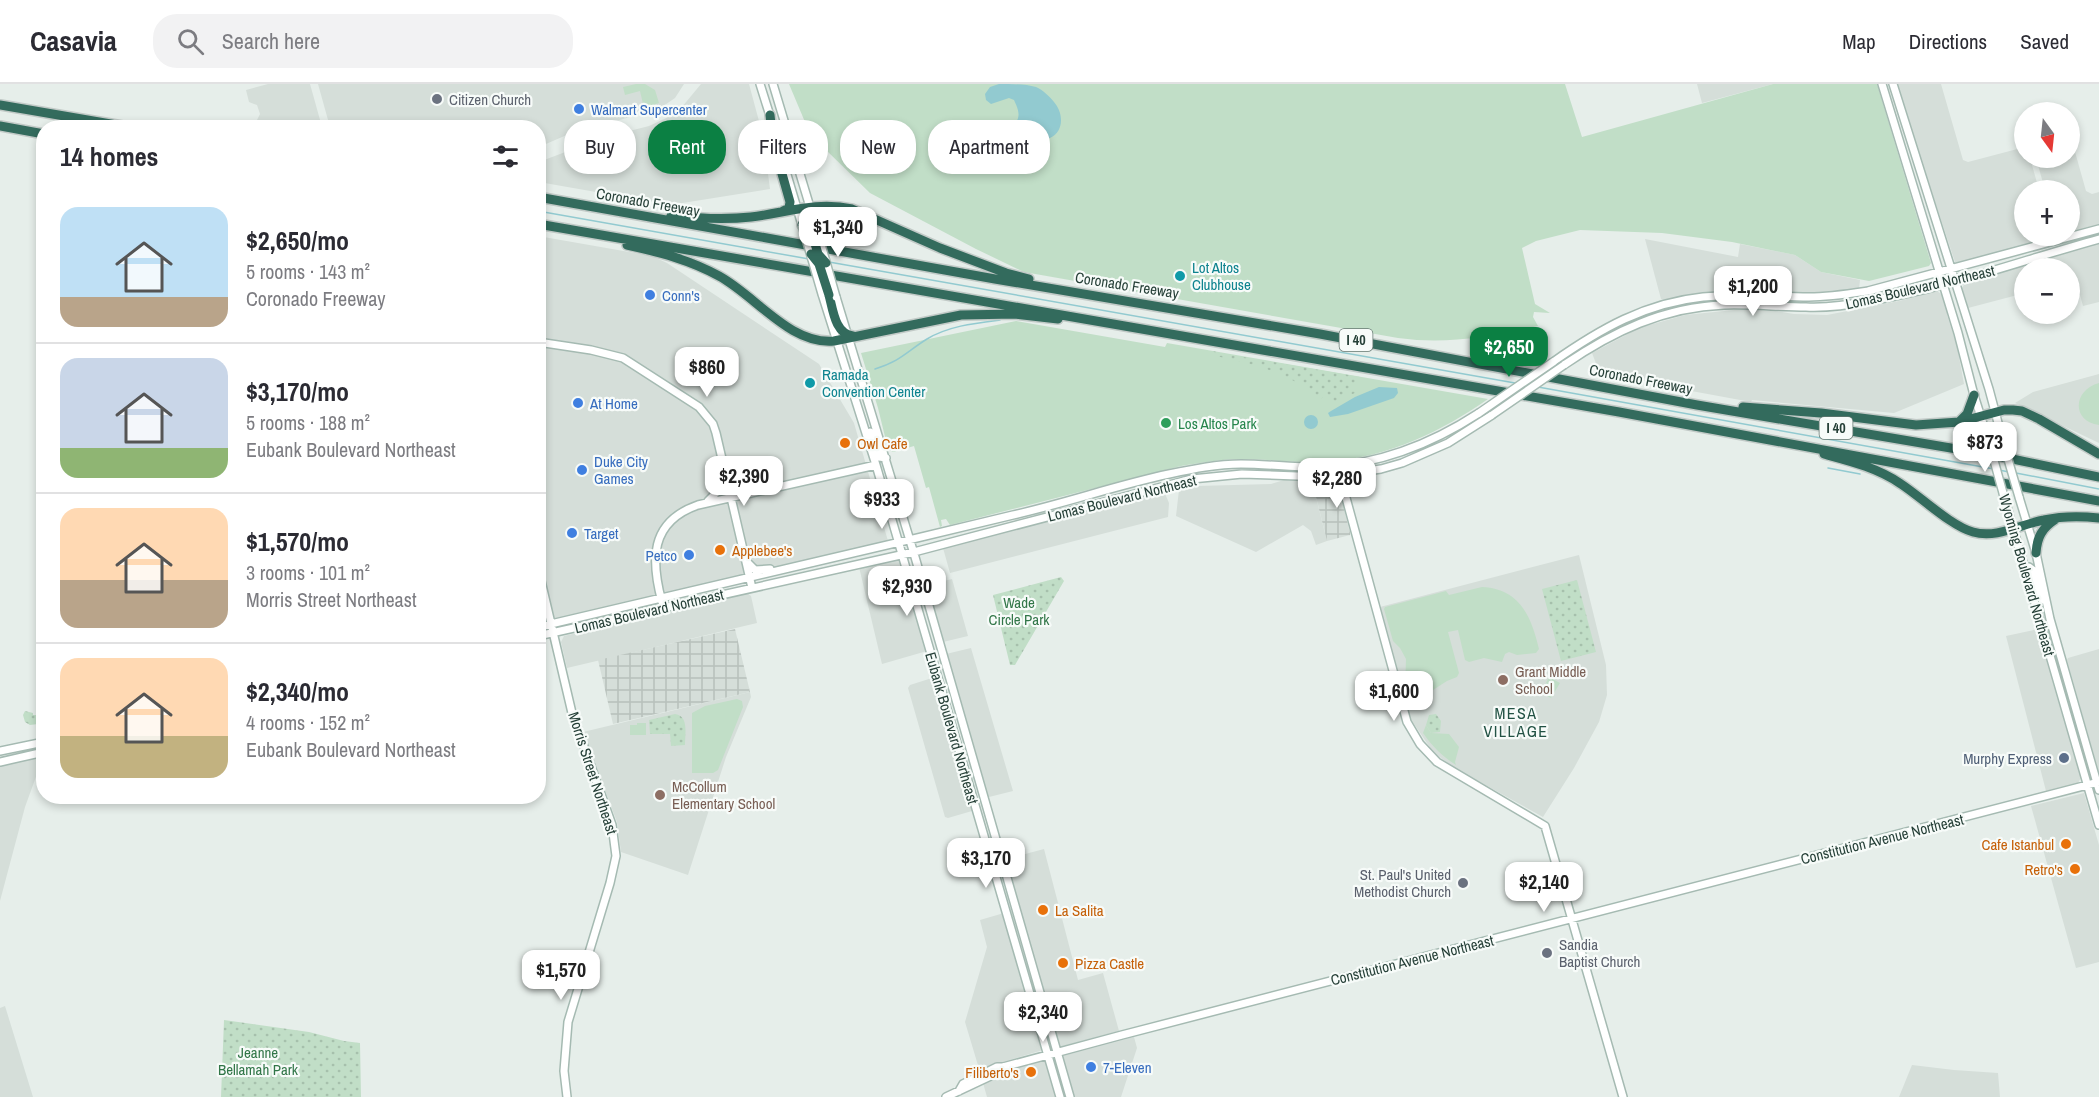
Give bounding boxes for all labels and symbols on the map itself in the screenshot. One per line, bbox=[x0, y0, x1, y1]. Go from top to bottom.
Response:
place label: Citizen Church bbox=[449, 89, 531, 110]
marker: Citizen Church bbox=[430, 92, 444, 106]
place label: Walmart Supercenter bbox=[591, 99, 707, 120]
marker: Walmart Supercenter bbox=[572, 102, 586, 116]
north arrow bbox=[2014, 102, 2080, 168]
street label: Coronado Freeway bbox=[595, 183, 702, 222]
pin: $1,340 bbox=[789, 207, 887, 258]
place label: Lot Altos Clubhouse bbox=[1192, 257, 1251, 295]
street label: Lomas Boulevard Northeast bbox=[1843, 259, 1997, 314]
street label: Coronado Freeway bbox=[1074, 266, 1181, 304]
pin: $1,200 bbox=[1704, 266, 1802, 317]
marker: Lot Altos Clubhouse bbox=[1173, 269, 1187, 283]
place label: Conn's bbox=[662, 285, 700, 306]
marker: Conn's bbox=[643, 288, 657, 302]
pin: $2,650 bbox=[1460, 327, 1558, 378]
road number: I 40 bbox=[1340, 329, 1372, 351]
pin: $860 bbox=[671, 347, 743, 398]
street label: Coronado Freeway bbox=[1588, 359, 1695, 399]
place label: Ramada Convention Center bbox=[822, 364, 925, 402]
marker: Ramada Convention Center bbox=[803, 376, 817, 390]
place label: At Home bbox=[589, 393, 638, 414]
marker: At Home bbox=[571, 396, 585, 410]
place label: Los Altos Park bbox=[1178, 413, 1257, 434]
marker: Los Altos Park bbox=[1159, 416, 1173, 430]
road number: I 40 bbox=[1820, 417, 1852, 439]
pin: $873 bbox=[1949, 422, 2021, 473]
place label: Owl Cafe bbox=[857, 433, 908, 454]
marker: Owl Cafe bbox=[838, 436, 852, 450]
place label: Duke City Games bbox=[594, 451, 649, 489]
pin: $2,390 bbox=[695, 456, 793, 507]
pin: $2,280 bbox=[1288, 458, 1386, 509]
marker: Duke City Games bbox=[575, 463, 589, 477]
street label: Lomas Boulevard Northeast bbox=[1045, 469, 1199, 527]
pin: $933 bbox=[846, 479, 918, 530]
street label: Wyoming Boulevard Northeast bbox=[1994, 492, 2060, 659]
place label: Target bbox=[584, 523, 619, 544]
marker: Target bbox=[565, 526, 579, 540]
place label: Applebee's bbox=[731, 540, 792, 561]
marker: Applebee's bbox=[713, 543, 727, 557]
place label: Petco bbox=[646, 545, 677, 566]
marker: Petco bbox=[682, 548, 696, 562]
pin: $2,930 bbox=[858, 566, 956, 617]
street label: Lomas Boulevard Northeast bbox=[572, 583, 726, 638]
park label: Wade Circle Park bbox=[989, 592, 1050, 630]
street label: Eubank Boulevard Northeast bbox=[920, 650, 984, 807]
place label: Grant Middle School bbox=[1515, 661, 1586, 699]
pin: $1,600 bbox=[1345, 671, 1443, 722]
marker: Grant Middle School bbox=[1496, 673, 1510, 687]
district label: MESA VILLAGE bbox=[1483, 702, 1549, 742]
street label: Morris Street Northeast bbox=[563, 709, 623, 838]
place label: Murphy Express bbox=[1963, 748, 2052, 769]
marker: Murphy Express bbox=[2057, 751, 2071, 765]
place label: McCollum Elementary School bbox=[672, 776, 775, 814]
marker: McCollum Elementary School bbox=[653, 788, 667, 802]
street label: Constitution Avenue Northeast bbox=[1798, 808, 1966, 869]
place label: Cafe Istanbul bbox=[1982, 834, 2054, 855]
marker: Cafe Istanbul bbox=[2059, 837, 2073, 851]
pin: $3,170 bbox=[937, 838, 1035, 889]
place label: Retro's bbox=[2024, 859, 2063, 880]
pin: $2,140 bbox=[1495, 862, 1593, 913]
marker: Retro's bbox=[2068, 862, 2082, 876]
place label: St. Paul's United Methodist Church bbox=[1354, 864, 1451, 902]
marker: St. Paul's United Methodist Church bbox=[1456, 876, 1470, 890]
place label: La Salita bbox=[1055, 900, 1104, 921]
marker: La Salita bbox=[1036, 903, 1050, 917]
street label: Constitution Avenue Northeast bbox=[1328, 929, 1496, 990]
place label: Sandia Baptist Church bbox=[1559, 934, 1640, 972]
marker: Sandia Baptist Church bbox=[1540, 946, 1554, 960]
pin: $1,570 bbox=[512, 950, 610, 1001]
place label: Pizza Castle bbox=[1075, 953, 1144, 974]
marker: Pizza Castle bbox=[1056, 956, 1070, 970]
pin: $2,340 bbox=[994, 992, 1092, 1043]
park label: Jeanne Bellamah Park bbox=[218, 1042, 299, 1080]
place label: 7-Eleven bbox=[1103, 1057, 1152, 1078]
marker: 7-Eleven bbox=[1084, 1060, 1098, 1074]
place label: Filiberto's bbox=[965, 1062, 1019, 1083]
marker: Filiberto's bbox=[1024, 1065, 1038, 1079]

